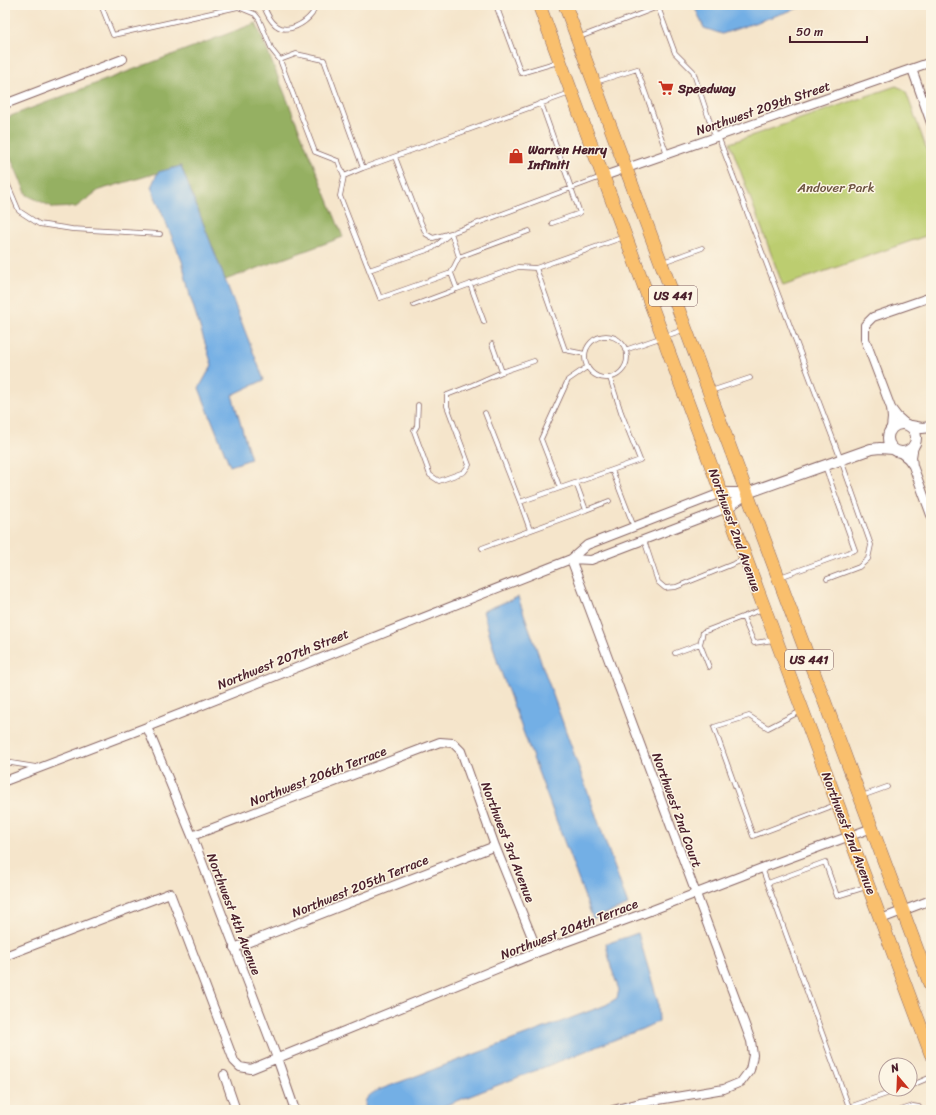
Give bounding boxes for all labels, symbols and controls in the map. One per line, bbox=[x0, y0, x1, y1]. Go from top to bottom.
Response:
scale bar bbox=[790, 18, 867, 44]
text: 50 m bbox=[796, 21, 823, 43]
street label: Northwest 209th Street bbox=[693, 74, 834, 142]
place label: Speedway bbox=[677, 77, 737, 100]
supermarket icon: Speedway bbox=[657, 79, 675, 97]
place label: Warren Henry Infiniti bbox=[527, 138, 607, 176]
shop icon: Warren Henry Infiniti bbox=[507, 147, 525, 165]
park label: Andover Park bbox=[796, 176, 875, 199]
road number: US 441 bbox=[649, 286, 697, 306]
street label: Northwest 2nd Avenue bbox=[702, 465, 768, 595]
street label: Northwest 207th Street bbox=[214, 622, 353, 696]
road number: US 441 bbox=[785, 650, 833, 670]
street label: Northwest 206th Terrace bbox=[246, 739, 390, 813]
street label: Northwest 2nd Court bbox=[645, 749, 709, 871]
street label: Northwest 2nd Avenue bbox=[815, 768, 883, 898]
street label: Northwest 3rd Avenue bbox=[474, 778, 542, 906]
street label: Northwest 205th Terrace bbox=[288, 848, 432, 924]
street label: Northwest 4th Avenue bbox=[200, 850, 268, 978]
street label: Northwest 204th Terrace bbox=[497, 892, 641, 966]
north arrow bbox=[878, 1057, 918, 1097]
text: N bbox=[887, 1058, 902, 1079]

